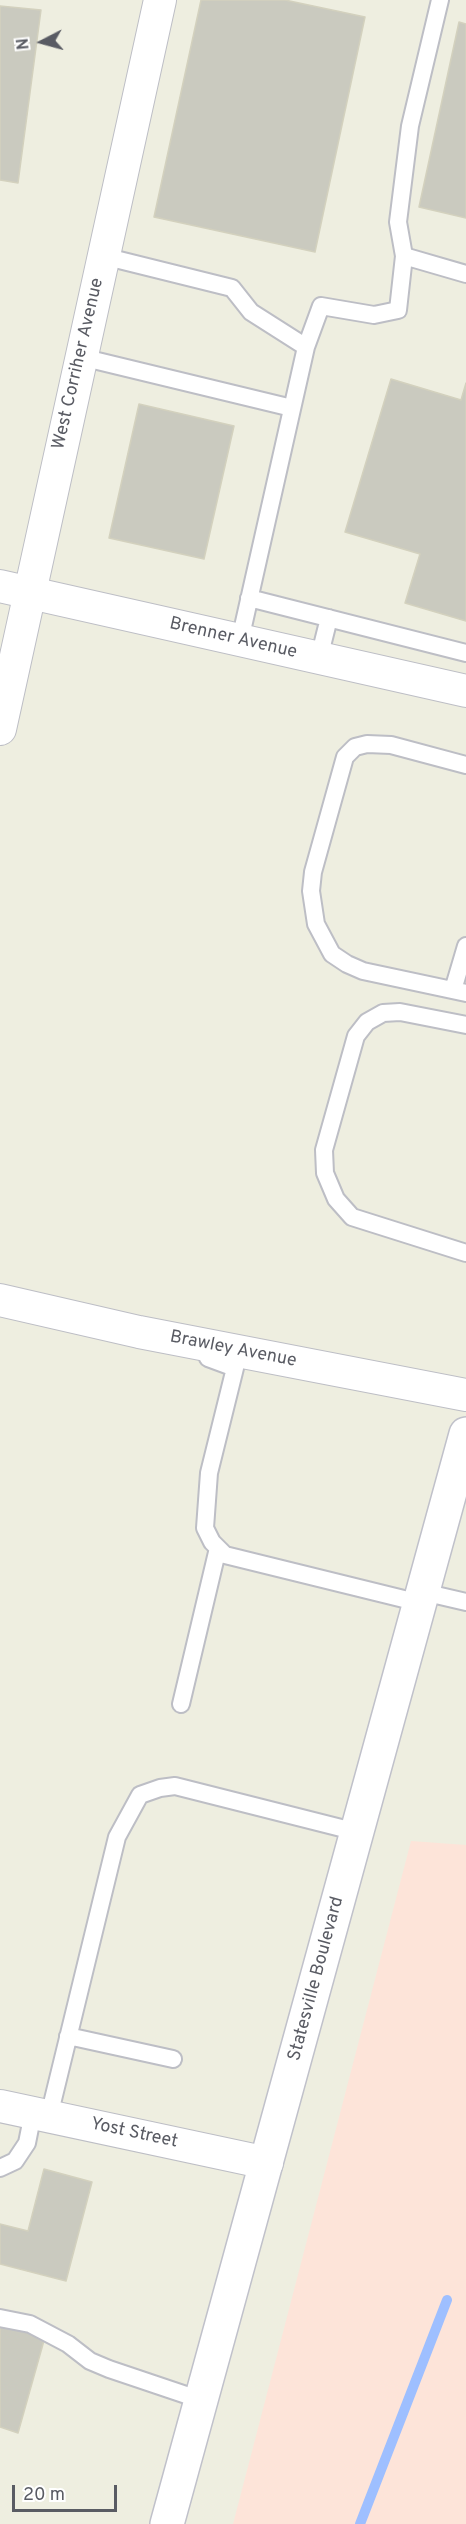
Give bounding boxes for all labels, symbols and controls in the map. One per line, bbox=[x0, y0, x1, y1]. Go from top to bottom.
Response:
north arrow bbox=[12, 12, 72, 72]
text: N bbox=[14, 37, 35, 51]
street label: West Corriher Avenue bbox=[49, 276, 109, 452]
street label: Brenner Avenue bbox=[167, 614, 299, 664]
street label: Brawley Avenue bbox=[168, 1327, 298, 1373]
street label: Statesville Boulevard bbox=[285, 1894, 349, 2064]
street label: Yost Street bbox=[88, 2114, 180, 2154]
scale bar bbox=[15, 2473, 120, 2511]
text: 20 m bbox=[23, 2484, 65, 2507]

